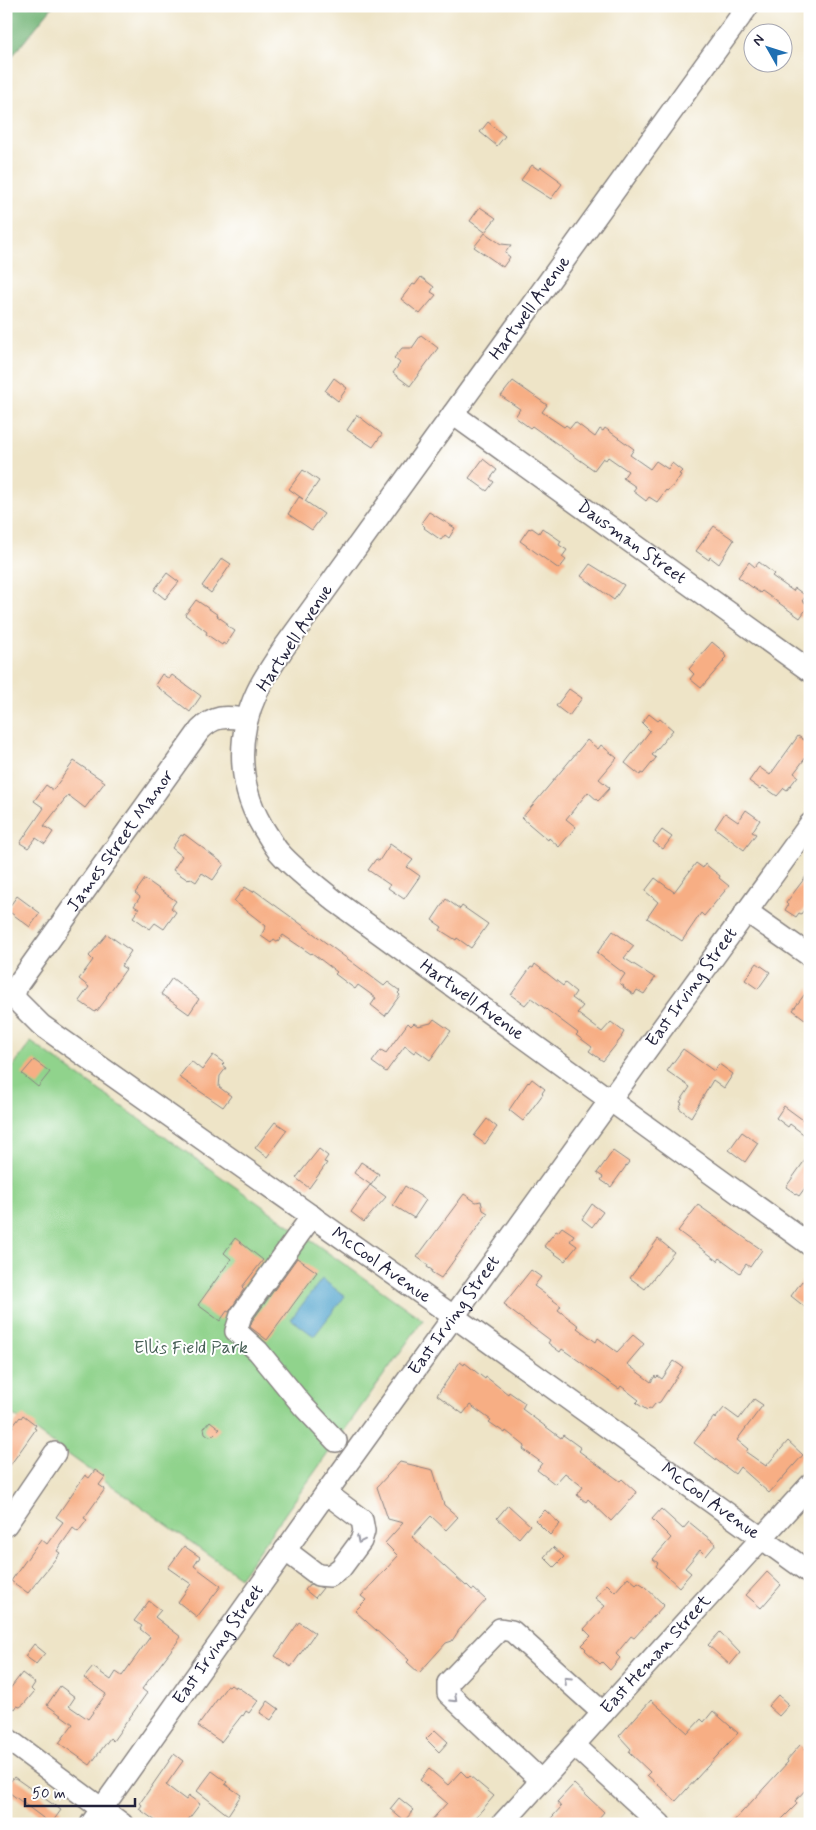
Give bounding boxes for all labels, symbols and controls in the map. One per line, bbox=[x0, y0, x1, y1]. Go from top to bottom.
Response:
north arrow bbox=[744, 22, 794, 72]
text: N bbox=[749, 31, 769, 50]
street label: Hartwell Avenue bbox=[484, 251, 576, 365]
street label: Dausman Street bbox=[572, 495, 691, 590]
street label: Hartwell Avenue bbox=[251, 580, 339, 696]
street label: James Street Manor bbox=[61, 764, 180, 917]
street label: East Irving Street bbox=[640, 923, 743, 1052]
street label: Hartwell Avenue bbox=[415, 954, 529, 1046]
street label: McCool Avenue bbox=[326, 1222, 436, 1309]
street label: East Irving Street bbox=[403, 1251, 506, 1380]
park label: Ellis Field Park bbox=[134, 1336, 248, 1360]
street label: McCool Avenue bbox=[656, 1457, 765, 1545]
one-way arrow bbox=[356, 1534, 366, 1543]
street label: East Irving Street bbox=[167, 1580, 269, 1709]
street label: East Heman Street bbox=[596, 1589, 717, 1719]
one-way arrow bbox=[563, 1677, 572, 1686]
one-way arrow bbox=[448, 1693, 457, 1702]
scale bar bbox=[25, 1775, 135, 1807]
text: 50 m bbox=[32, 1784, 66, 1804]

